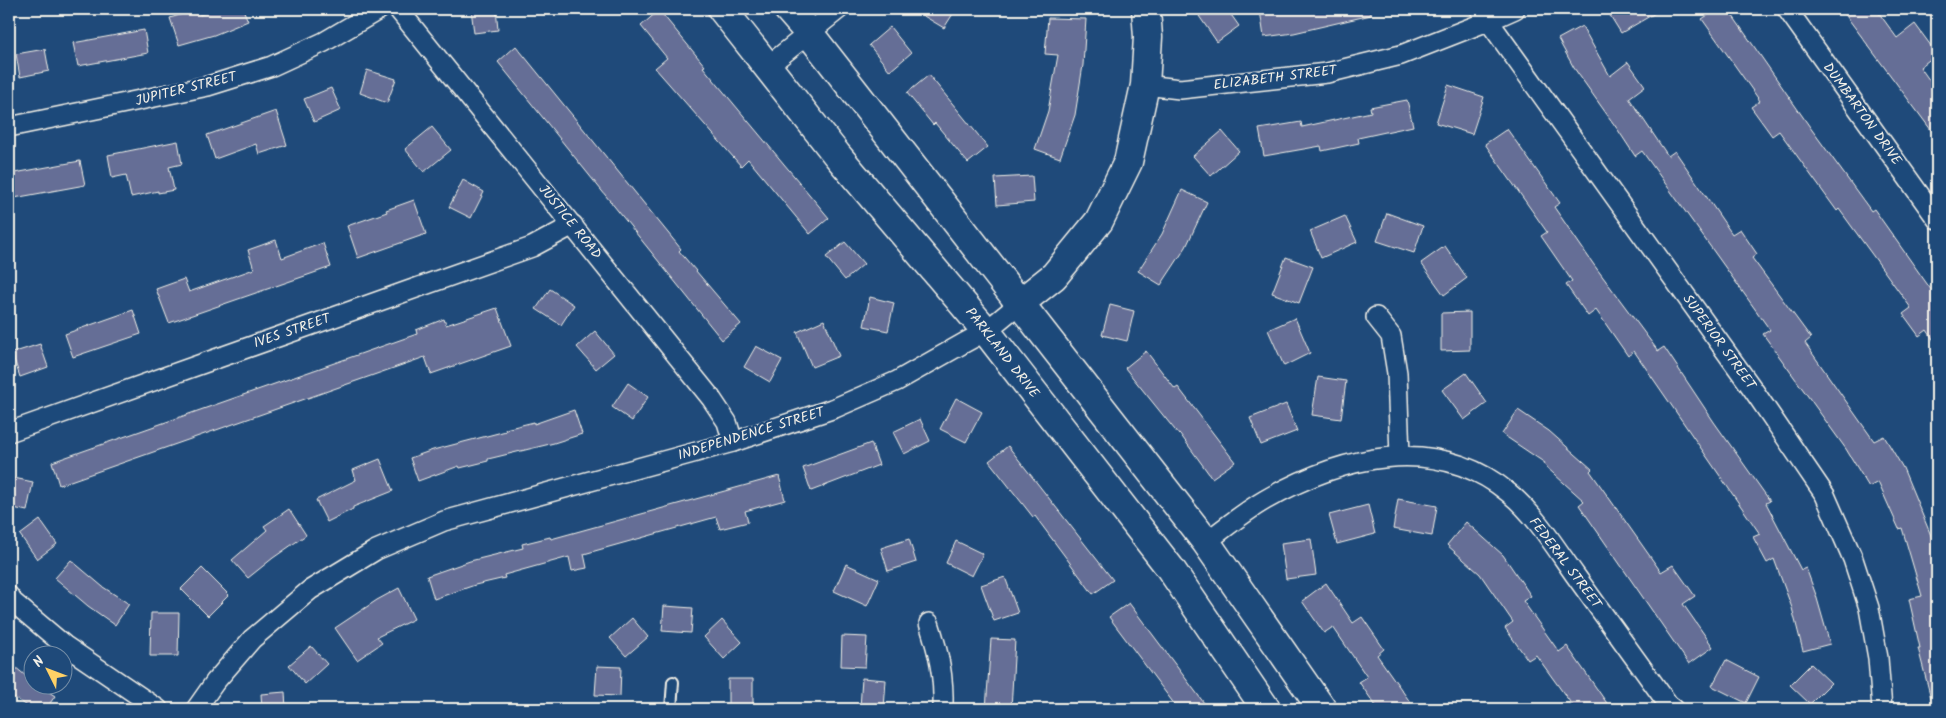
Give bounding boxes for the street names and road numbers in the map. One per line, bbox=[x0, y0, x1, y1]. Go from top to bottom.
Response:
street label: DUMBARTON DRIVE bbox=[1817, 58, 1907, 171]
street label: ELIZABETH STREET bbox=[1212, 59, 1339, 96]
street label: JUPITER STREET bbox=[133, 65, 240, 112]
street label: JUSTICE ROAD bbox=[533, 180, 607, 264]
street label: SUPERIOR STREET bbox=[1677, 290, 1762, 396]
street label: PARKLAND DRIVE bbox=[959, 303, 1045, 404]
street label: IVES STREET bbox=[251, 307, 335, 354]
street label: INDEPENDENCE STREET bbox=[675, 401, 828, 467]
street label: FEDERAL STREET bbox=[1523, 513, 1608, 615]

